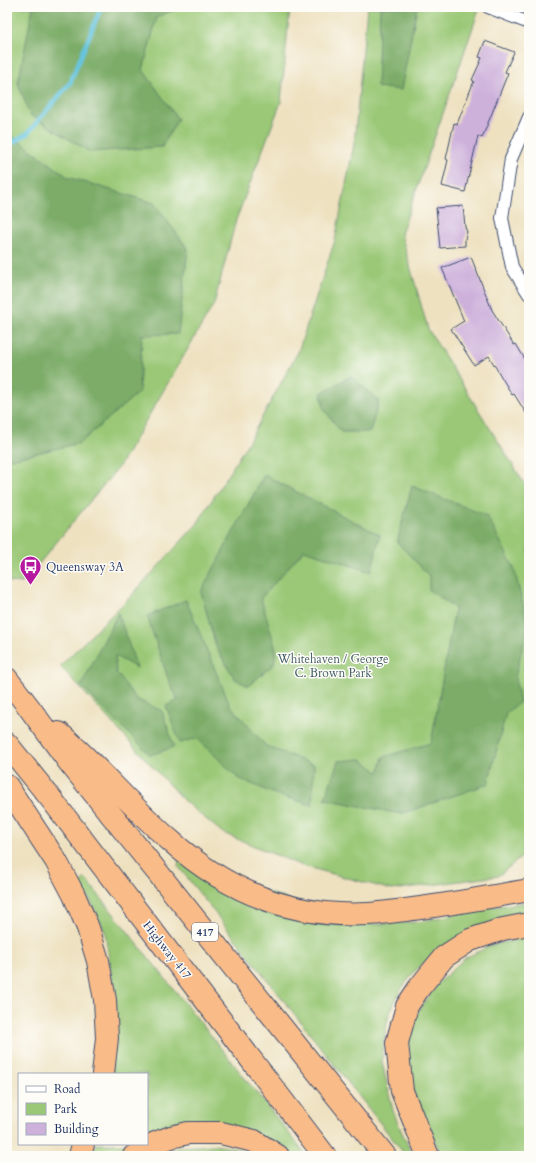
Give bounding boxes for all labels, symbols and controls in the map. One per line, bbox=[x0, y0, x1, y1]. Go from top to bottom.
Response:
bus stop icon: Queensway 3A bbox=[17, 554, 43, 587]
place label: Queensway 3A bbox=[46, 559, 124, 575]
park label: Whitehaven / George C. Brown Park bbox=[277, 651, 388, 681]
street label: Highway 417 bbox=[139, 918, 195, 982]
road number: 417 bbox=[192, 923, 218, 941]
legend bbox=[18, 1073, 148, 1145]
text: Road bbox=[54, 1081, 81, 1097]
text: Park bbox=[54, 1101, 78, 1117]
text: Building bbox=[54, 1121, 99, 1137]

